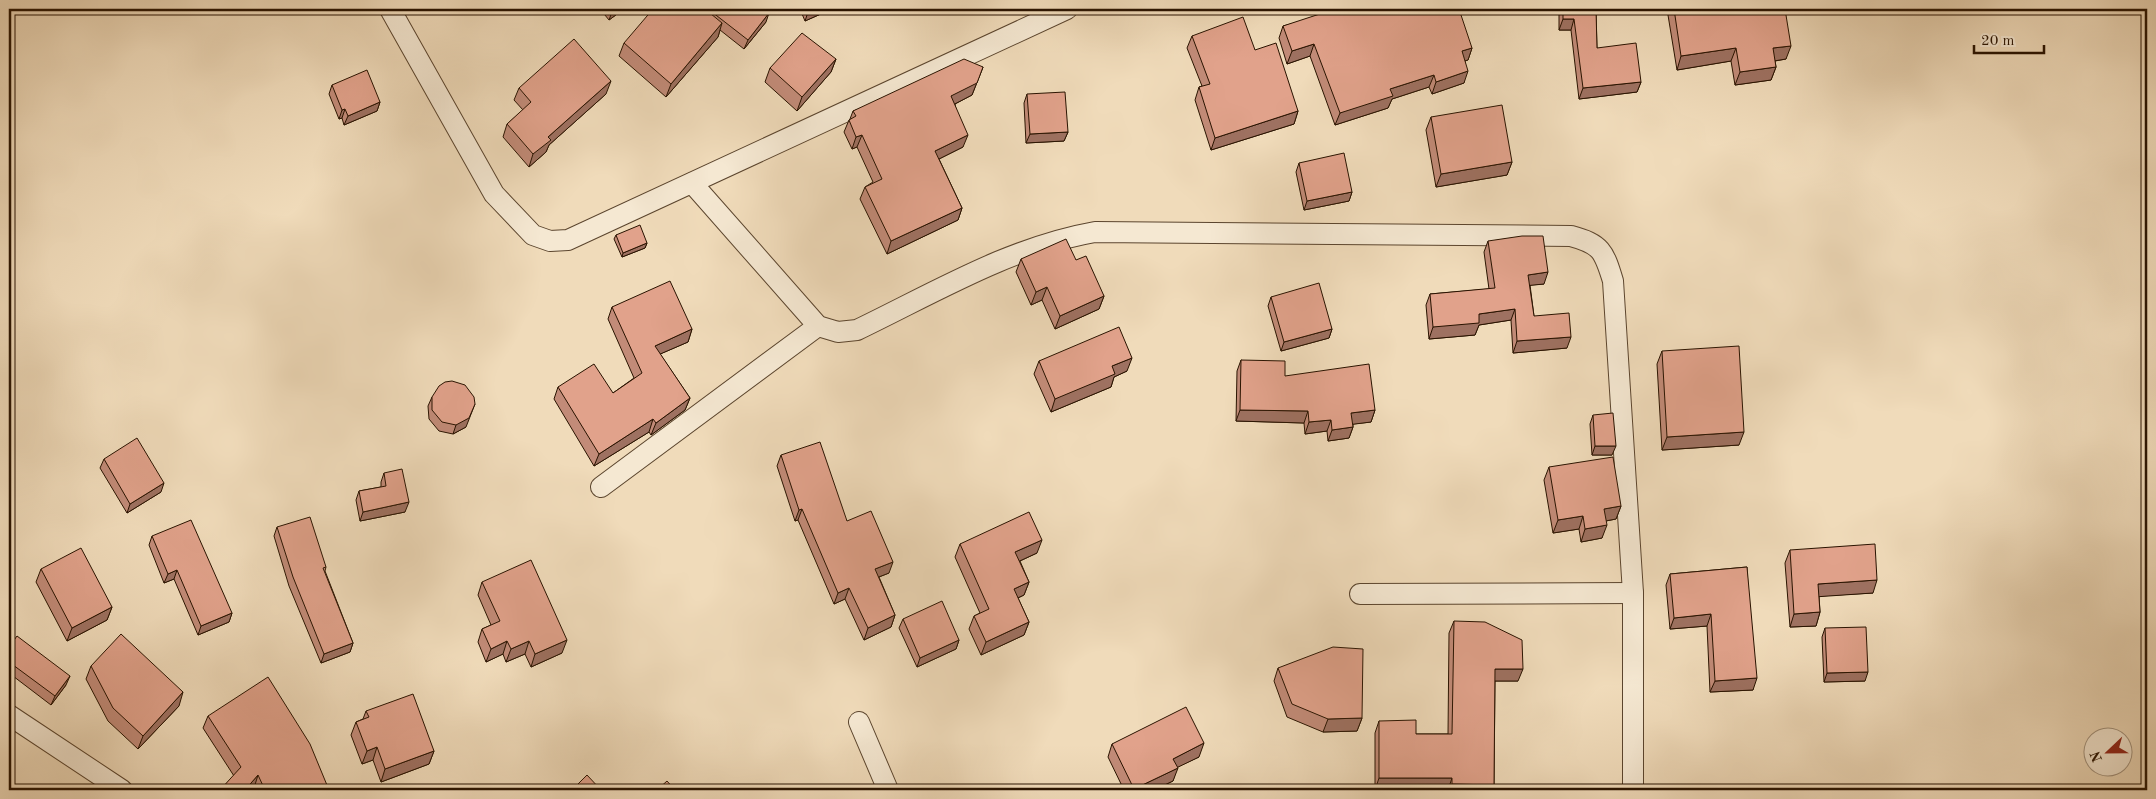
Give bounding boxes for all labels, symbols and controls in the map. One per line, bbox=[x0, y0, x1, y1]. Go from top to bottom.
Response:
scale bar bbox=[1974, 22, 2044, 54]
text: 20 m bbox=[1981, 34, 2015, 49]
north arrow bbox=[2084, 726, 2134, 776]
text: N bbox=[2088, 749, 2105, 764]

